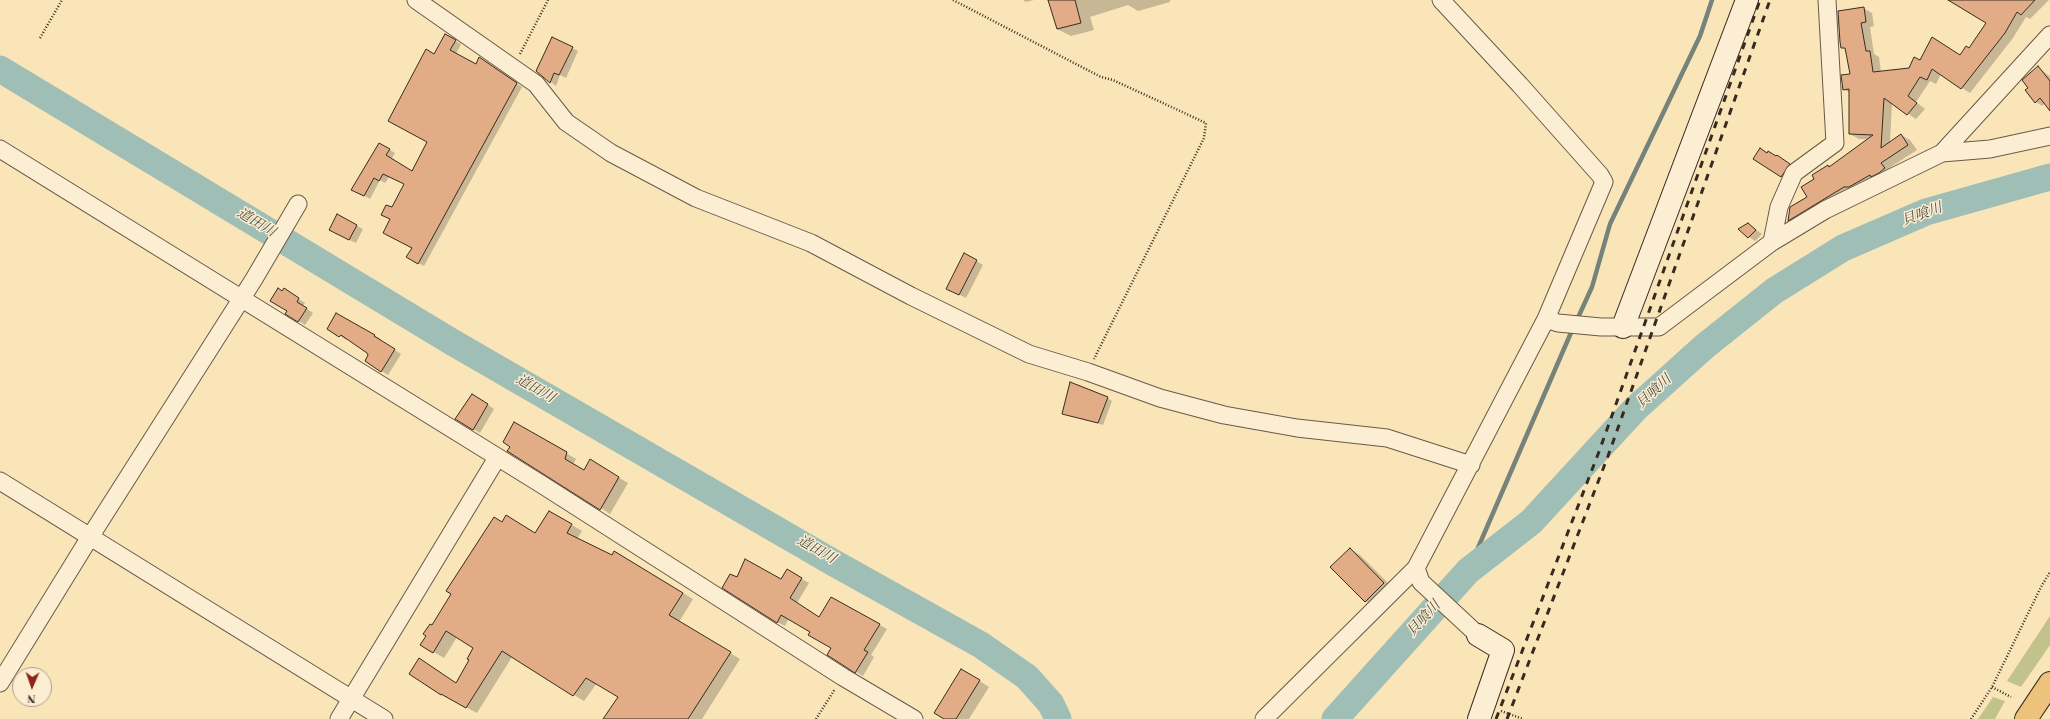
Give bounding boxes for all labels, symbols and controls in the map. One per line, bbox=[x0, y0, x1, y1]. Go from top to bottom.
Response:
water label: 貝喰川 bbox=[1899, 200, 1945, 230]
water label: 道田川 bbox=[234, 205, 278, 241]
water label: 道田川 bbox=[513, 371, 557, 407]
water label: 貝喰川 bbox=[1633, 372, 1675, 412]
water label: 道田川 bbox=[794, 532, 838, 568]
water label: 貝喰川 bbox=[1404, 598, 1444, 640]
north arrow bbox=[12, 667, 52, 707]
text: N bbox=[27, 691, 36, 705]

